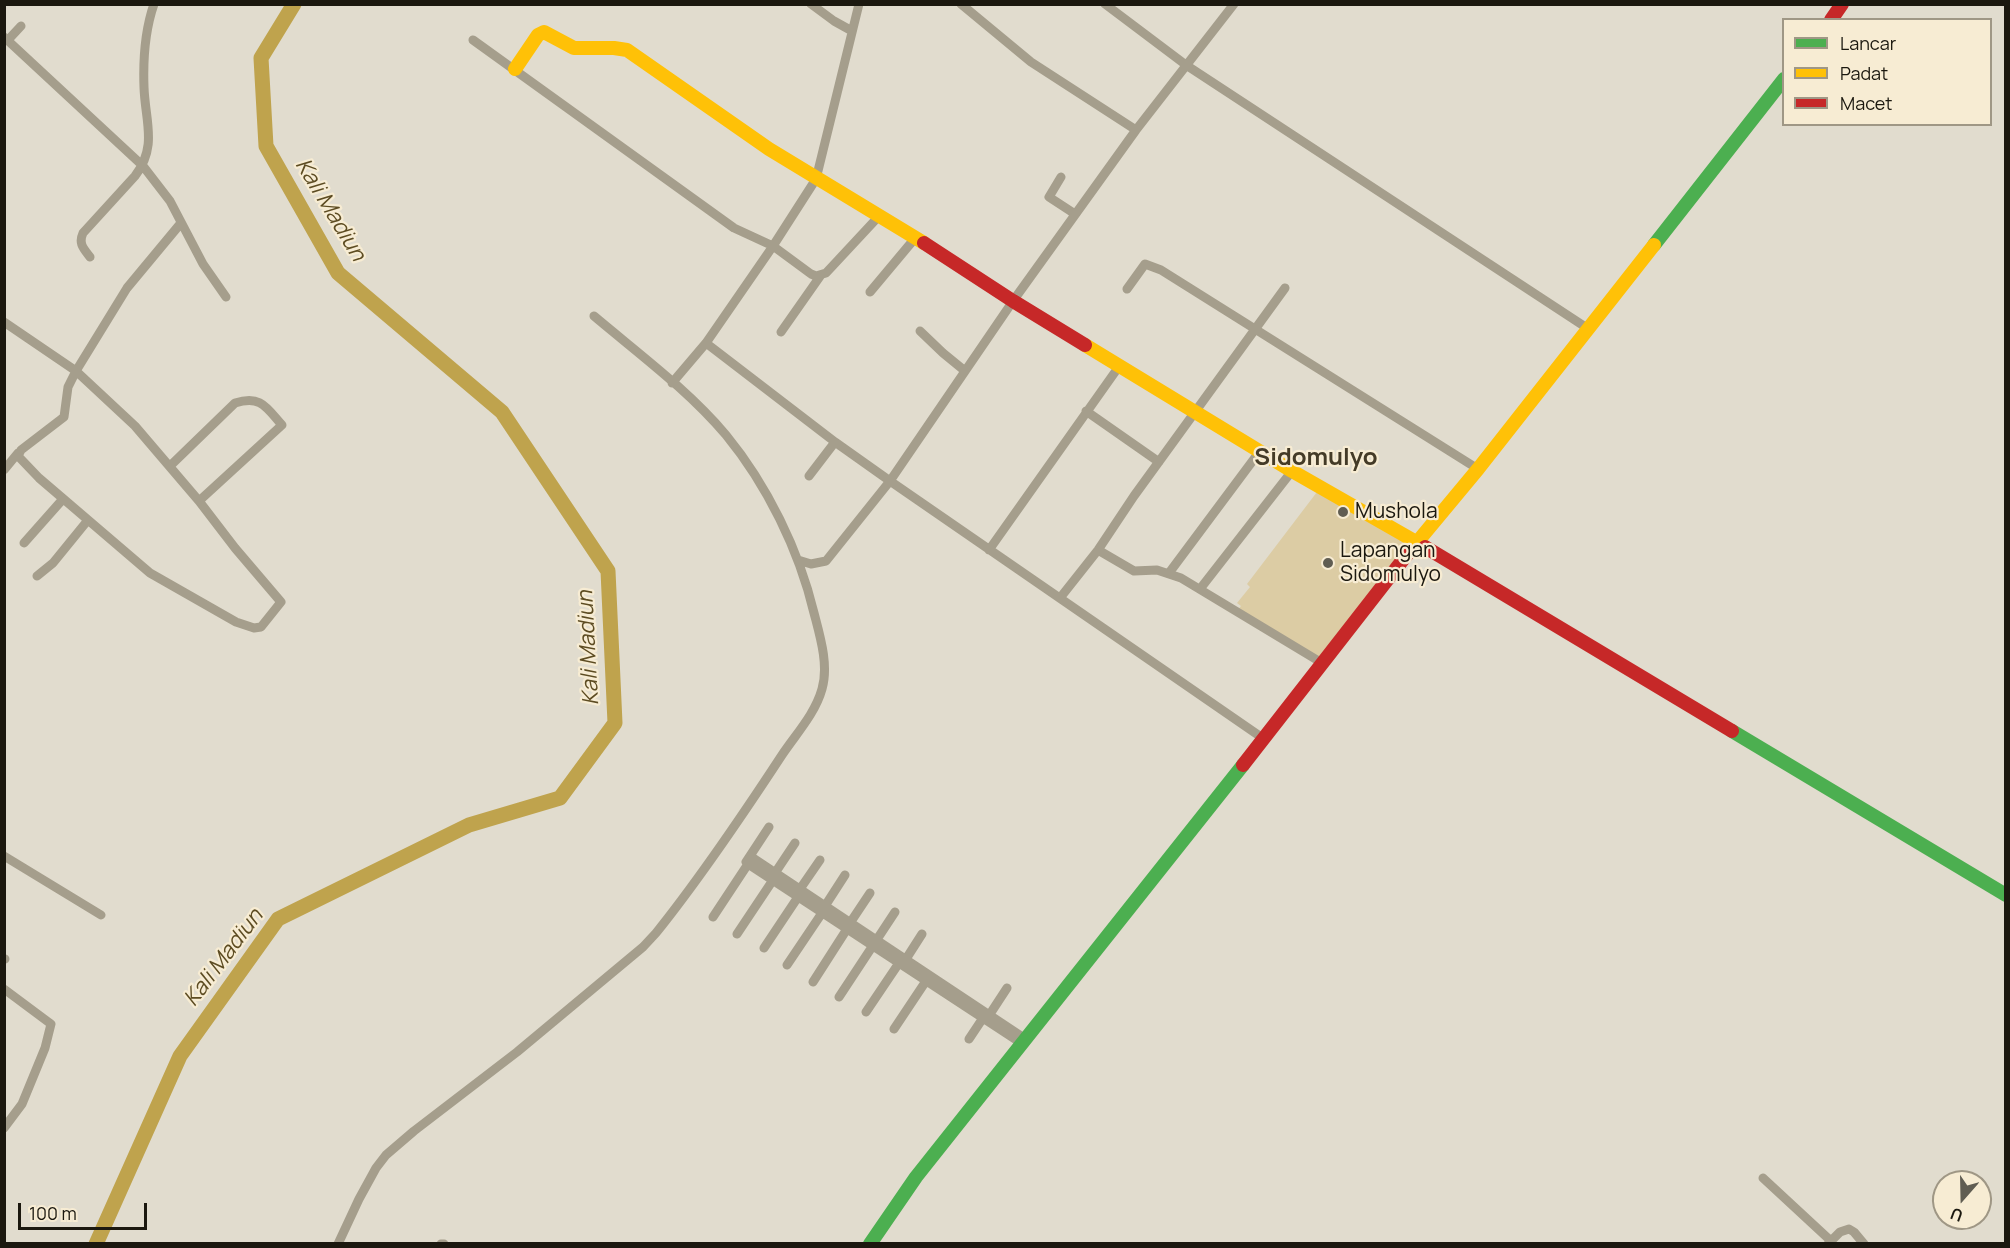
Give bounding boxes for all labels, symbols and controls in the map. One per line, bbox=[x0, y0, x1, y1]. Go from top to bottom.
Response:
legend bbox=[1782, 18, 1992, 126]
text: Lancar bbox=[1840, 31, 1896, 55]
text: Padat bbox=[1840, 61, 1888, 85]
text: Macet bbox=[1840, 91, 1893, 115]
water label: Kali Madiun bbox=[289, 154, 371, 266]
district label: Sidomulyo bbox=[1254, 444, 1378, 472]
place label: Mushola bbox=[1355, 499, 1438, 525]
marker: Mushola bbox=[1336, 505, 1350, 519]
place label: Lapangan Sidomulyo bbox=[1340, 538, 1441, 588]
marker: Lapangan Sidomulyo bbox=[1321, 556, 1335, 570]
water label: Kali Madiun bbox=[573, 590, 605, 706]
water label: Kali Madiun bbox=[179, 904, 269, 1012]
north arrow bbox=[1932, 1170, 1992, 1230]
scale bar bbox=[21, 1191, 150, 1229]
text: 100 m bbox=[29, 1201, 77, 1225]
text: U bbox=[1947, 1203, 1966, 1227]

